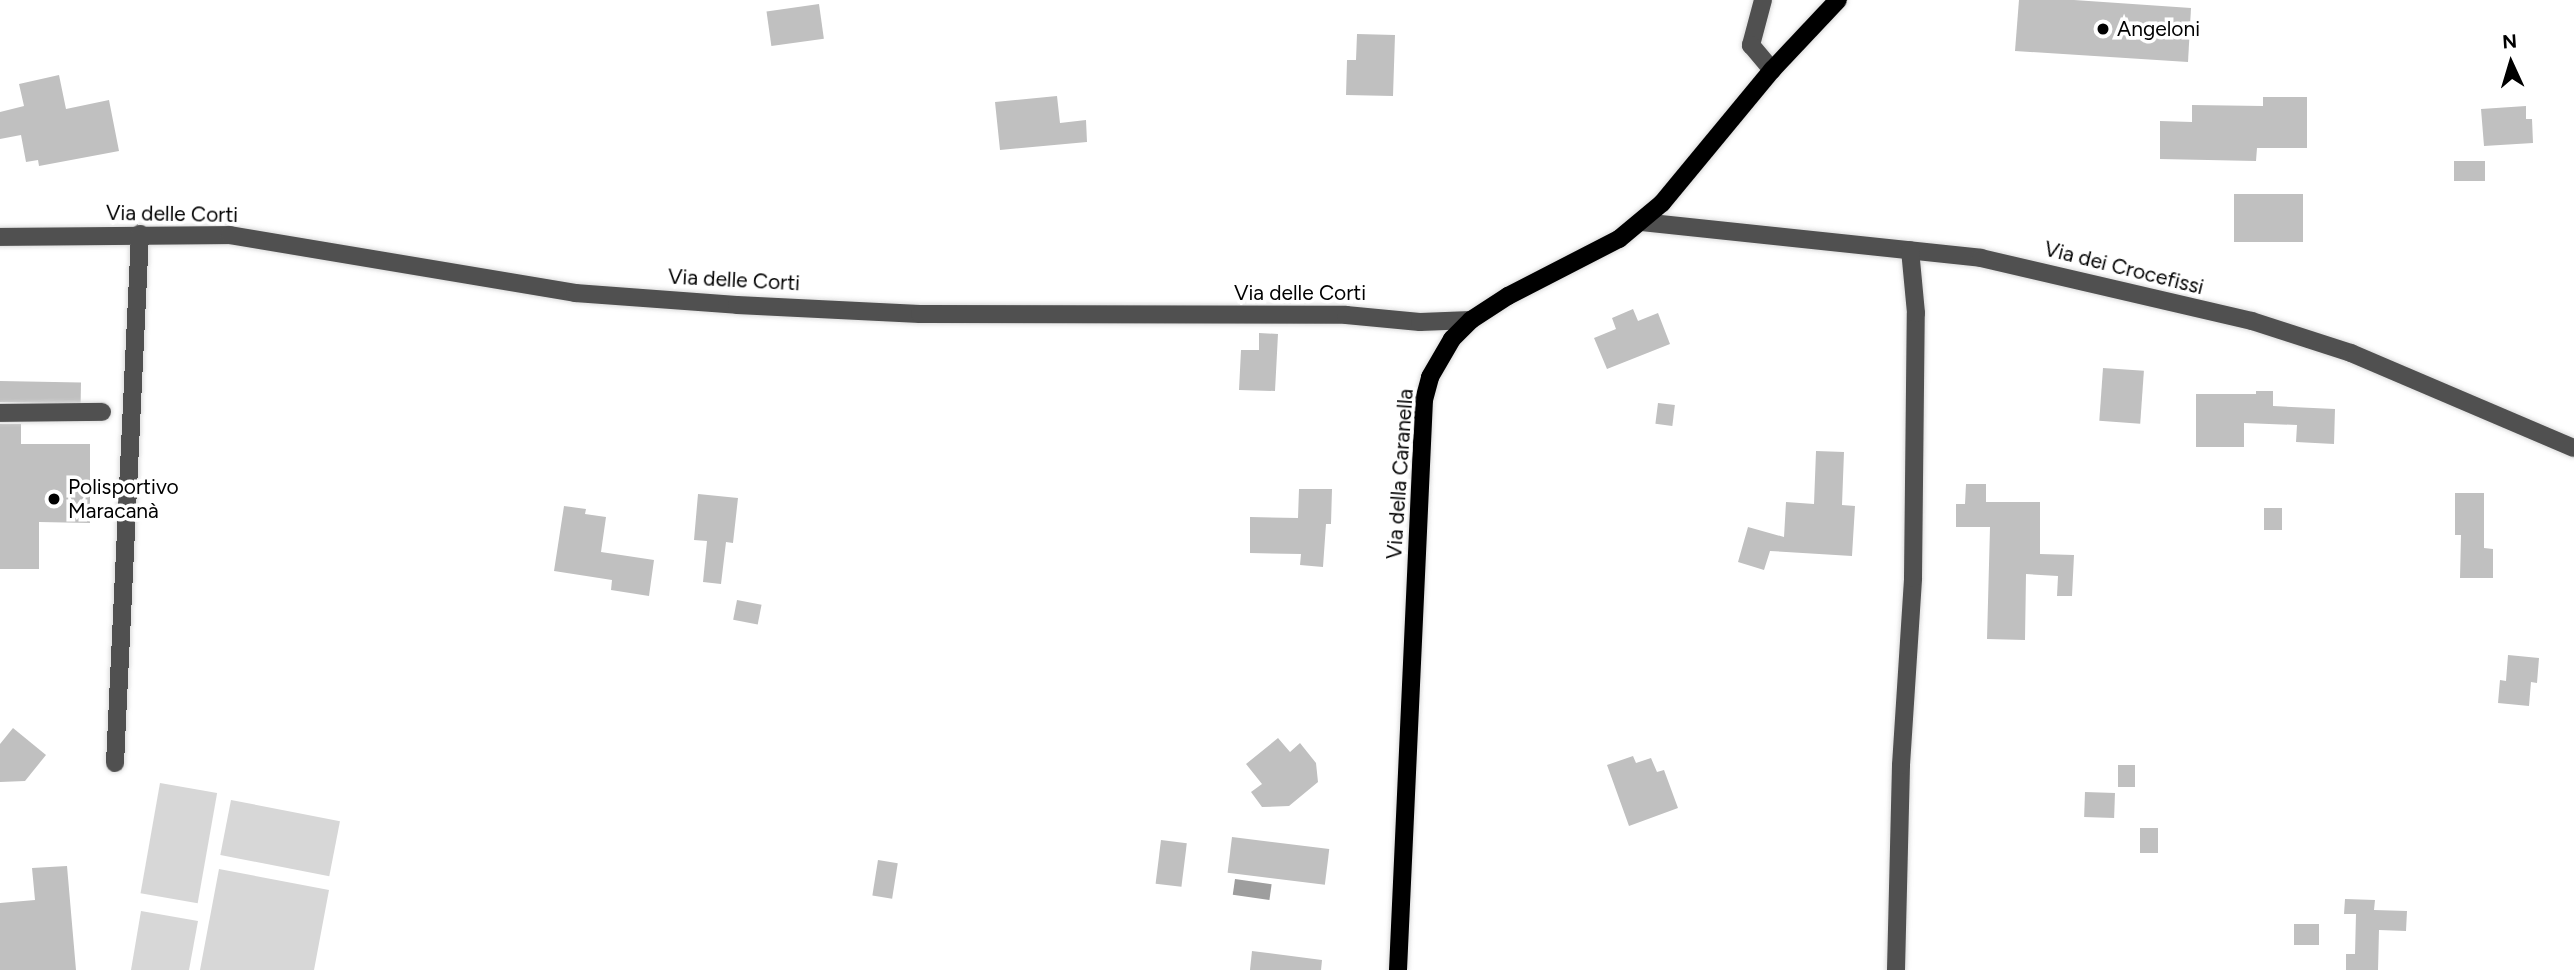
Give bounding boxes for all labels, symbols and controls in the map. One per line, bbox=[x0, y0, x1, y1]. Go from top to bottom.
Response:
place label: Angeloni bbox=[2117, 16, 2200, 42]
marker: Angeloni bbox=[2095, 21, 2111, 37]
north arrow bbox=[2476, 28, 2546, 98]
text: N bbox=[2501, 30, 2518, 54]
street label: Via delle Corti bbox=[106, 200, 238, 228]
street label: Via dei Crocefissi bbox=[2042, 236, 2206, 300]
street label: Via delle Corti bbox=[667, 264, 801, 296]
street label: Via delle Corti bbox=[1234, 280, 1366, 306]
street label: Via della Caranella bbox=[1381, 388, 1419, 560]
place label: Polisportivo Maracanà bbox=[68, 474, 179, 524]
marker: Polisportivo Maracanà bbox=[46, 491, 62, 507]

